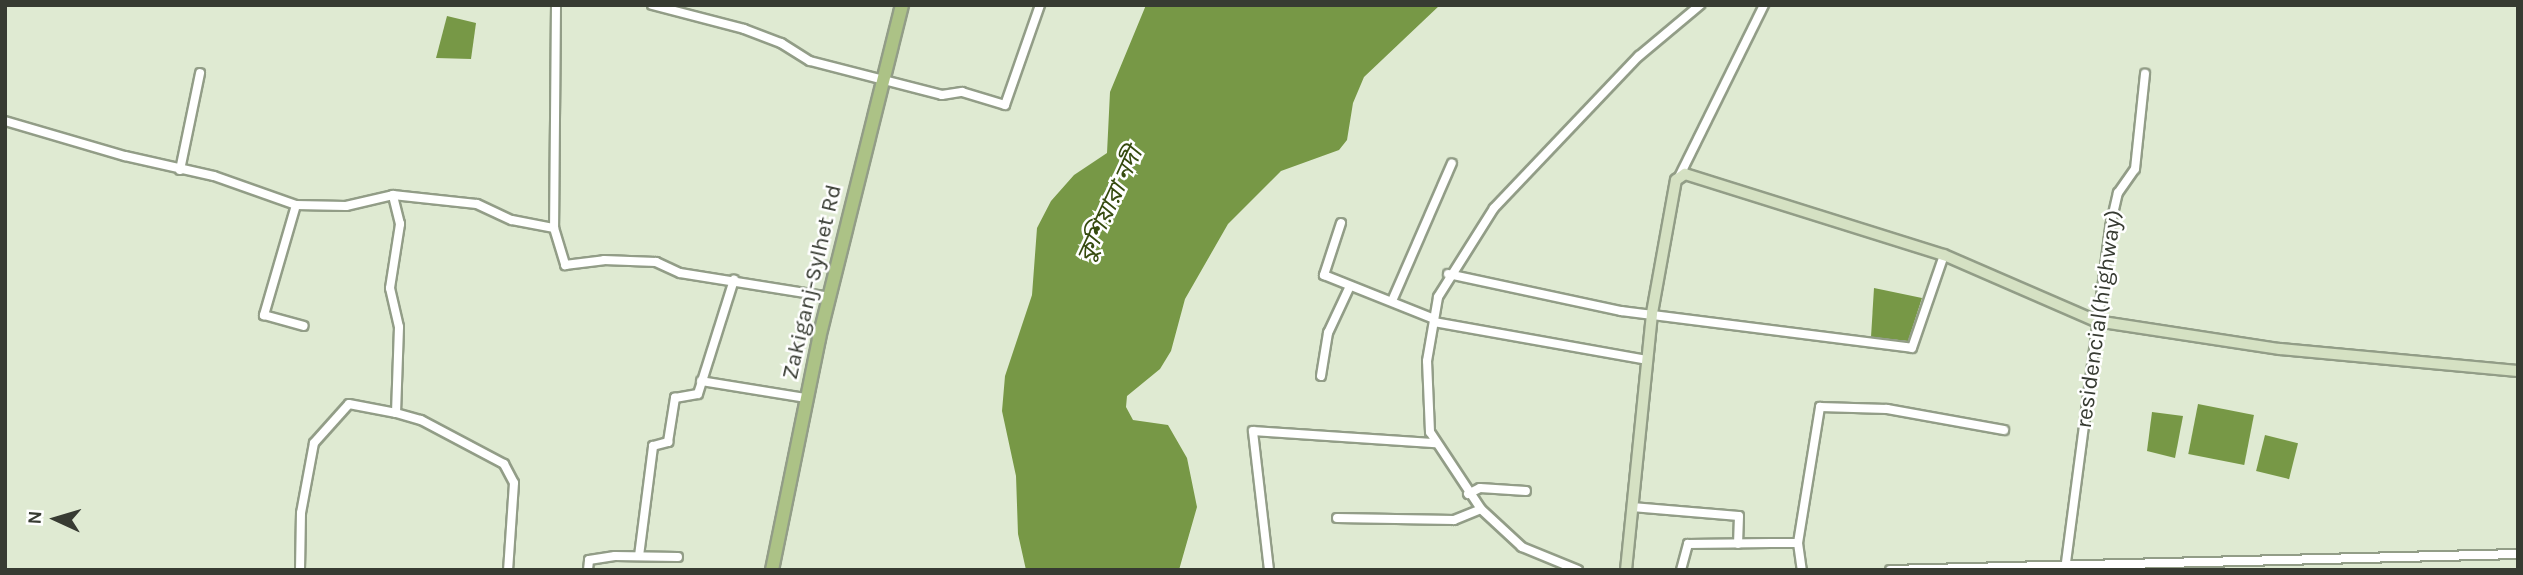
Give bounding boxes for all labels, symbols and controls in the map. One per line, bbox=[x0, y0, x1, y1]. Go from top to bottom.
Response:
water label: কুশিয়ারা নদী bbox=[1071, 143, 1149, 267]
street label: Zakiganj-Sylhet Rd bbox=[776, 182, 848, 382]
street label: residencial(highway) bbox=[2070, 208, 2128, 430]
north arrow bbox=[21, 484, 91, 554]
text: N bbox=[24, 510, 46, 525]

